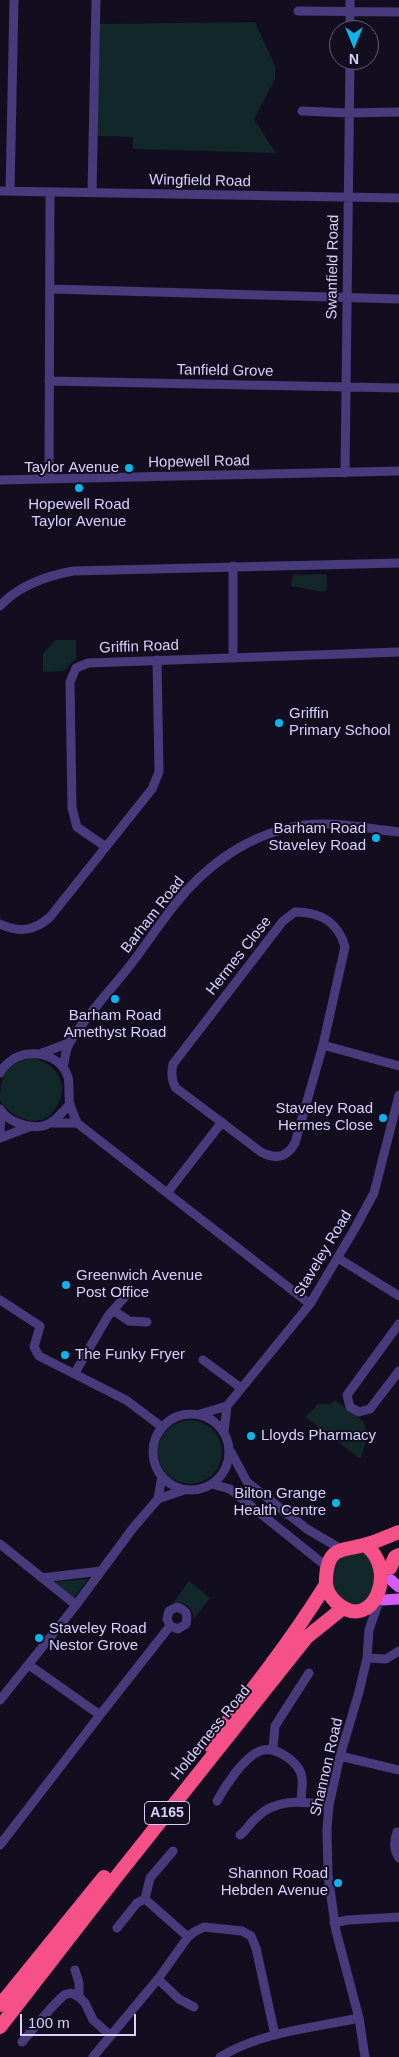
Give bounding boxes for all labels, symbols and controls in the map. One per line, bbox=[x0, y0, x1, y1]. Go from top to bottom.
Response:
north arrow bbox=[329, 20, 379, 70]
text: N bbox=[349, 51, 359, 67]
street label: Wingfield Road bbox=[149, 171, 251, 191]
street label: Swanfield Road bbox=[323, 214, 343, 320]
street label: Tanfield Grove bbox=[176, 361, 274, 381]
street label: Hopewell Road bbox=[148, 452, 250, 472]
place label: Taylor Avenue bbox=[24, 459, 119, 477]
marker: Taylor Avenue bbox=[123, 462, 135, 474]
marker: Hopewell Road Taylor Avenue bbox=[73, 482, 85, 494]
place label: Hopewell Road Taylor Avenue bbox=[28, 496, 130, 531]
street label: Griffin Road bbox=[99, 637, 179, 657]
place label: Griffin Primary School bbox=[289, 705, 391, 740]
marker: Griffin Primary School bbox=[273, 717, 285, 729]
place label: Barham Road Staveley Road bbox=[268, 820, 366, 855]
marker: Barham Road Staveley Road bbox=[370, 832, 382, 844]
street label: Barham Road bbox=[117, 873, 189, 957]
street label: Hermes Close bbox=[203, 913, 275, 999]
marker: Barham Road Amethyst Road bbox=[109, 993, 121, 1005]
place label: Barham Road Amethyst Road bbox=[64, 1007, 166, 1042]
place label: Staveley Road Hermes Close bbox=[275, 1100, 373, 1135]
marker: Staveley Road Hermes Close bbox=[377, 1112, 389, 1124]
street label: Staveley Road bbox=[290, 1208, 356, 1300]
place label: Greenwich Avenue Post Office bbox=[76, 1267, 202, 1302]
marker: Greenwich Avenue Post Office bbox=[60, 1279, 72, 1291]
place label: The Funky Fryer bbox=[75, 1346, 185, 1364]
marker: The Funky Fryer bbox=[59, 1349, 71, 1361]
place label: Lloyds Pharmacy bbox=[261, 1427, 376, 1445]
marker: Lloyds Pharmacy bbox=[245, 1430, 257, 1442]
place label: Bilton Grange Health Centre bbox=[233, 1485, 326, 1520]
marker: Bilton Grange Health Centre bbox=[330, 1497, 342, 1509]
place label: Staveley Road Nestor Grove bbox=[49, 1620, 147, 1655]
marker: Staveley Road Nestor Grove bbox=[33, 1632, 45, 1644]
street label: Holderness Road bbox=[168, 1682, 254, 1784]
street label: Shannon Road bbox=[307, 1716, 347, 1818]
road number: A165 bbox=[144, 1802, 190, 1825]
place label: Shannon Road Hebden Avenue bbox=[221, 1865, 328, 1900]
marker: Shannon Road Hebden Avenue bbox=[332, 1877, 344, 1889]
scale bar bbox=[22, 2004, 139, 2036]
text: 100 m bbox=[28, 2014, 70, 2031]

